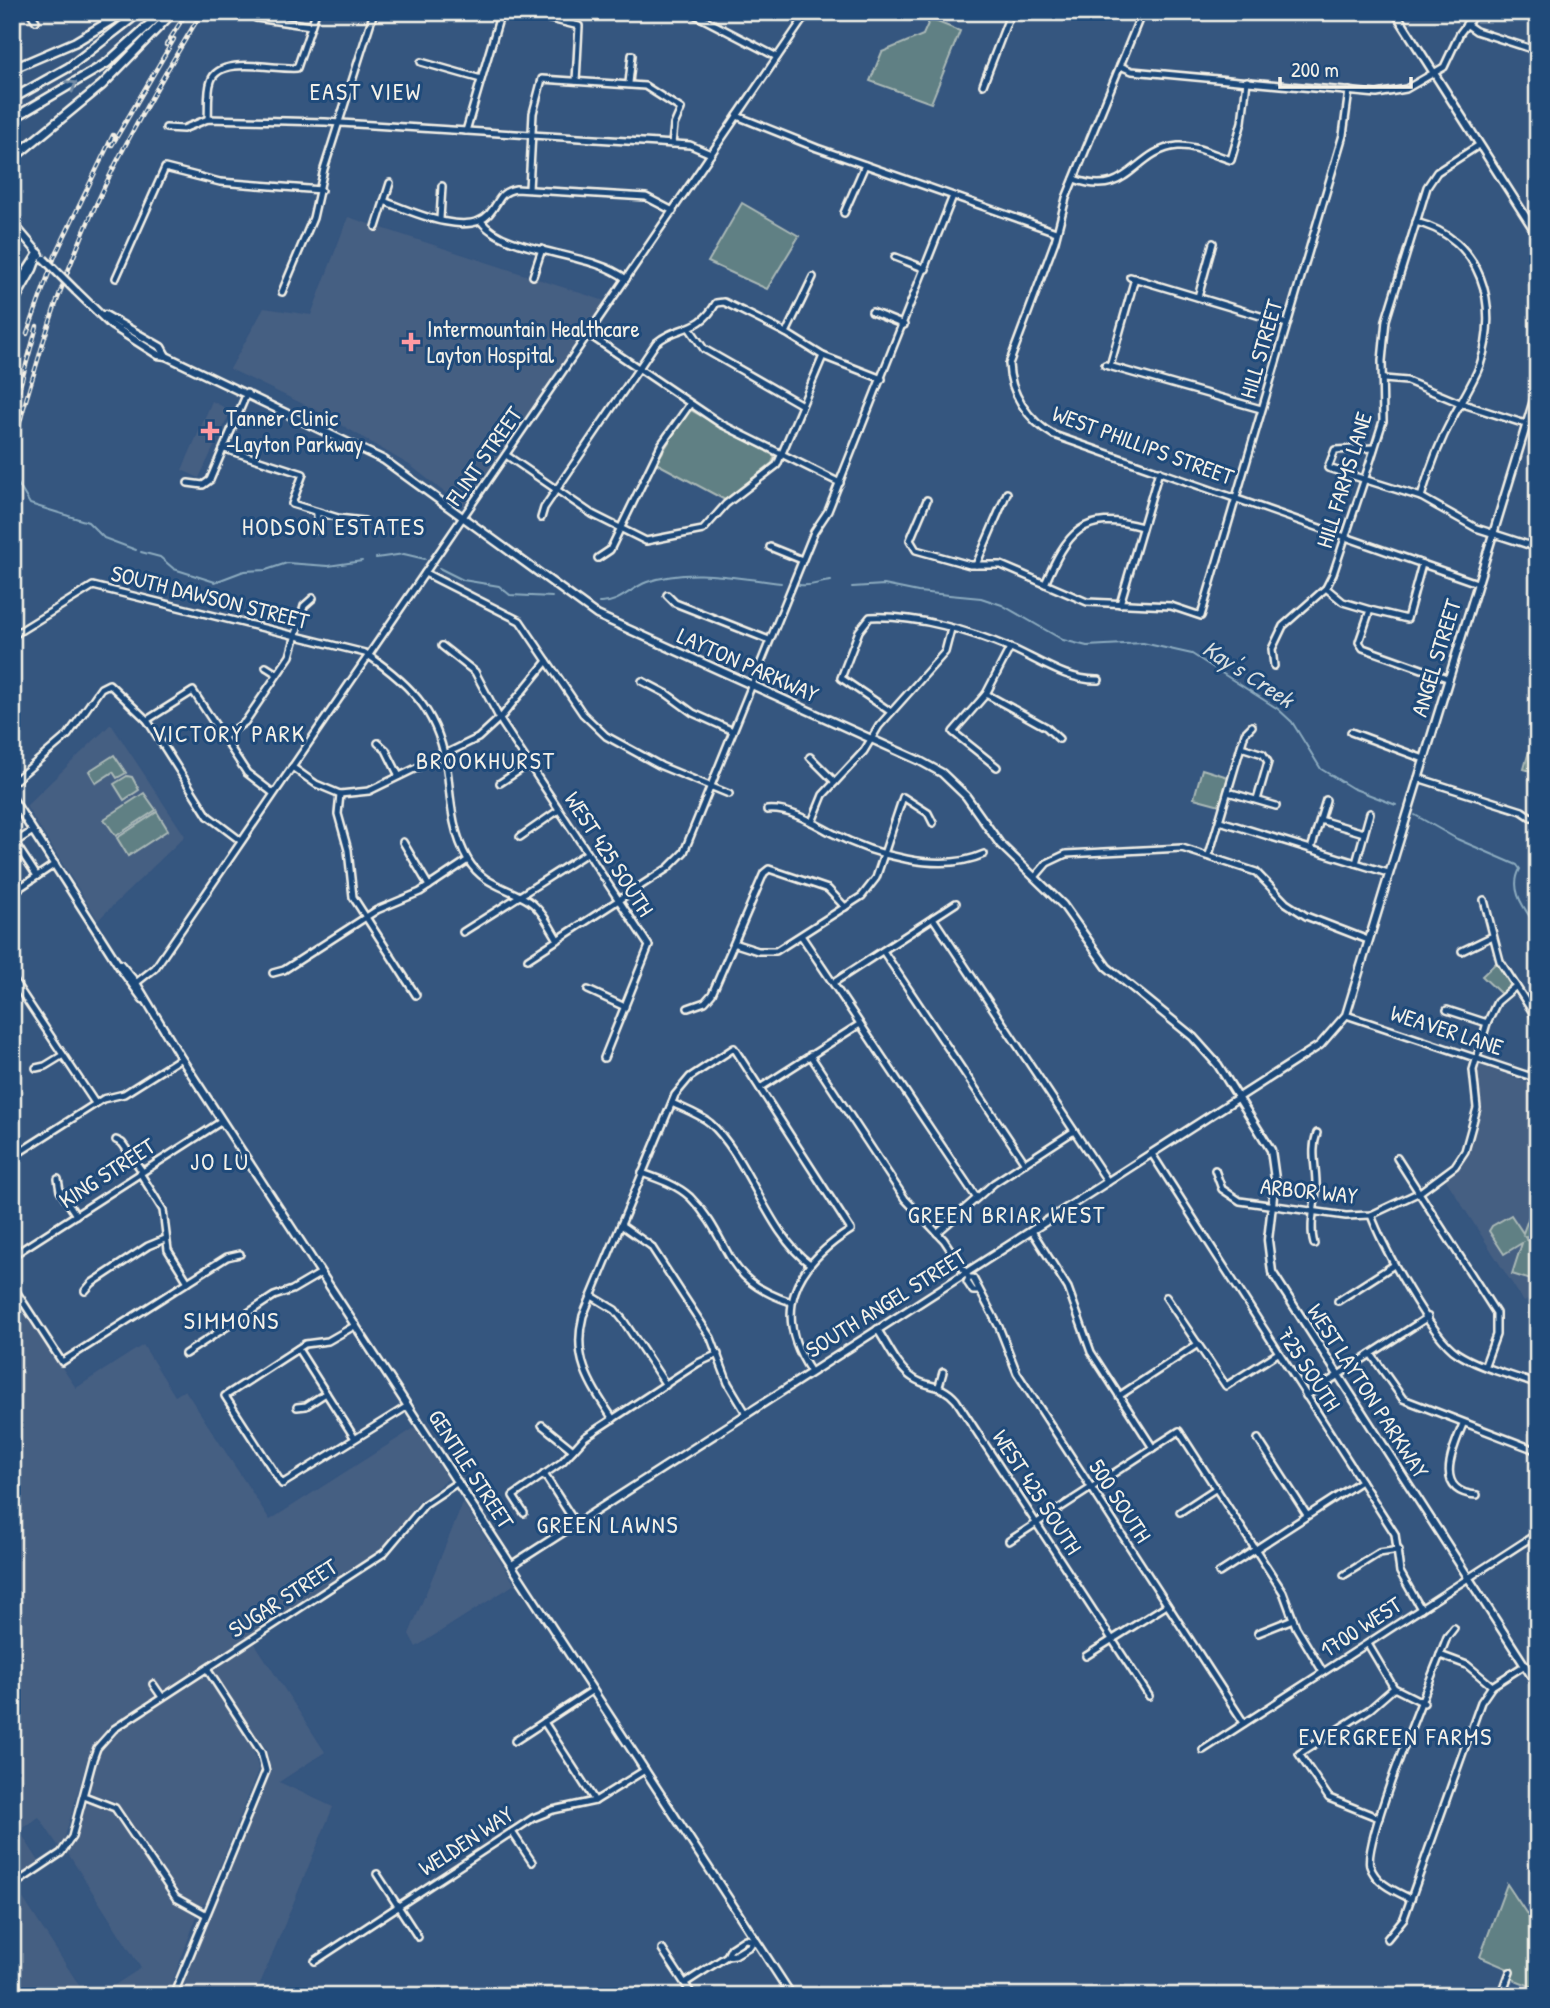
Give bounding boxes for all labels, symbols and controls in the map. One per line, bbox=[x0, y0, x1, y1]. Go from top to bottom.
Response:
scale bar bbox=[1280, 46, 1412, 90]
text: 200 m bbox=[1291, 55, 1339, 84]
district label: EAST VIEW bbox=[310, 75, 422, 107]
one-way arrow bbox=[64, 81, 77, 94]
street label: HILL STREET bbox=[1232, 296, 1289, 402]
place label: Intermountain Healthcare Layton Hospital bbox=[427, 313, 640, 370]
marker: Intermountain Healthcare Layton Hospital bbox=[401, 332, 421, 352]
street label: WEST PHILLIPS STREET bbox=[1048, 397, 1238, 492]
street label: FLINT STREET bbox=[438, 400, 529, 512]
place label: Tanner Clinic -Layton Parkway bbox=[226, 402, 364, 459]
street label: HILL FARMS LANE bbox=[1308, 408, 1379, 552]
marker: Tanner Clinic -Layton Parkway bbox=[200, 421, 220, 441]
district label: HODSON ESTATES bbox=[242, 510, 426, 542]
street label: SOUTH DAWSON STREET bbox=[108, 557, 313, 636]
street label: ANGEL STREET bbox=[1403, 595, 1468, 720]
street label: LAYTON PARKWAY bbox=[673, 620, 824, 709]
water label: Kay's Creek bbox=[1196, 632, 1302, 716]
district label: VICTORY PARK bbox=[152, 717, 306, 749]
district label: BROOKHURST bbox=[416, 744, 556, 776]
street label: WEST 425 SOUTH bbox=[558, 785, 661, 922]
street label: WEAVER LANE bbox=[1387, 997, 1507, 1062]
street label: KING STREET bbox=[53, 1130, 161, 1215]
district label: JO LU bbox=[190, 1145, 250, 1177]
street label: ARBOR WAY bbox=[1259, 1170, 1359, 1211]
district label: GREEN BRIAR WEST bbox=[908, 1198, 1106, 1230]
street label: SOUTH ANGEL STREET bbox=[799, 1241, 972, 1365]
street label: WEST LAYTON PARKWAY bbox=[1300, 1297, 1437, 1484]
district label: SIMMONS bbox=[184, 1304, 280, 1336]
street label: 725 SOUTH bbox=[1271, 1321, 1348, 1417]
street label: GENTILE STREET bbox=[421, 1403, 522, 1535]
street label: WEST 425 SOUTH bbox=[986, 1423, 1089, 1560]
street label: 500 SOUTH bbox=[1082, 1453, 1159, 1548]
district label: GREEN LAWNS bbox=[536, 1508, 680, 1540]
street label: SUGAR STREET bbox=[222, 1551, 343, 1644]
street label: 1700 WEST bbox=[1314, 1589, 1408, 1664]
district label: EVERGREEN FARMS bbox=[1299, 1720, 1493, 1752]
street label: WELDEN WAY bbox=[412, 1798, 519, 1883]

